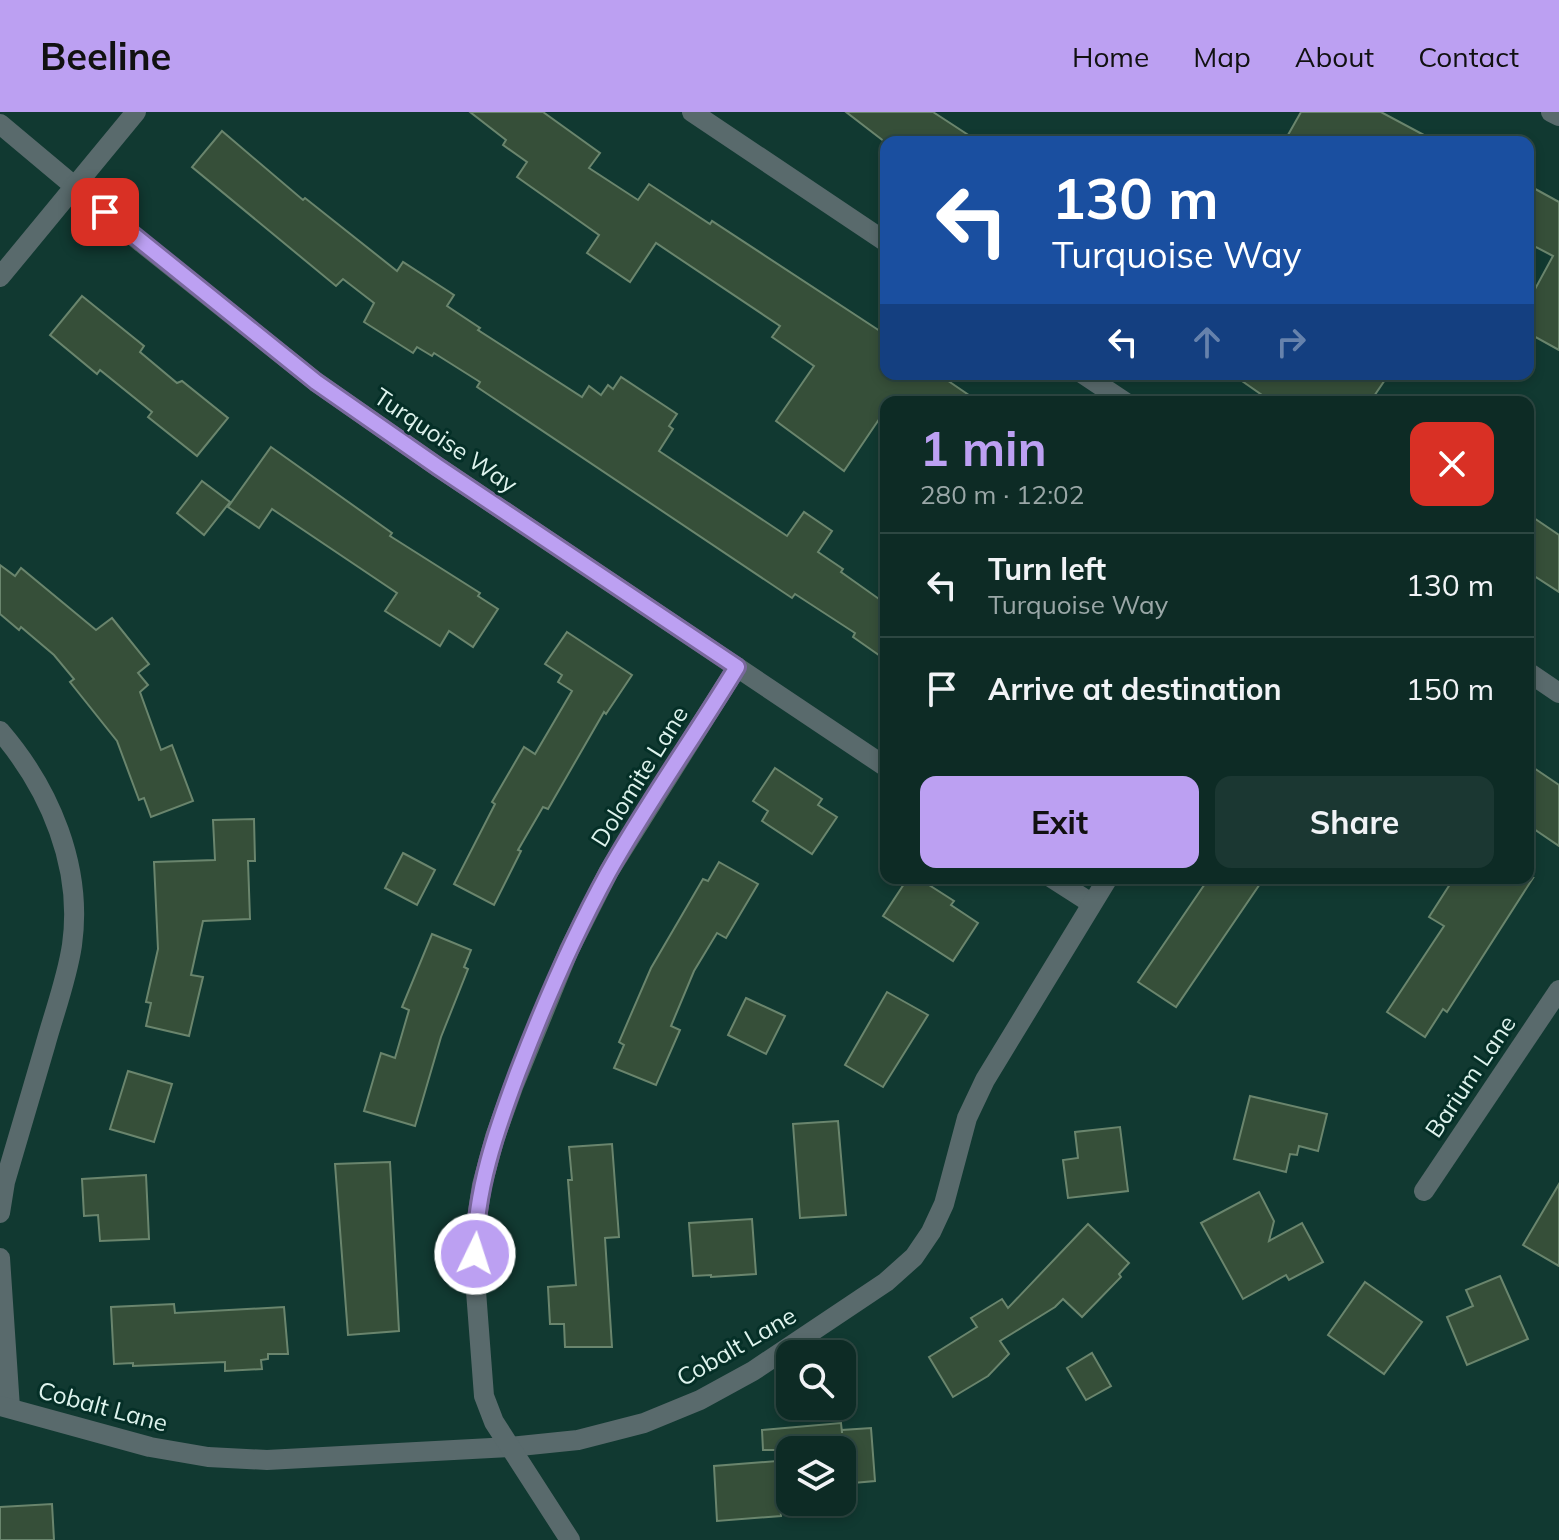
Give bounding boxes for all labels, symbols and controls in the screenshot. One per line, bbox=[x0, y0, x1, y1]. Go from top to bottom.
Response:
text: Beeline bbox=[40, 32, 171, 80]
text: Home bbox=[1072, 39, 1149, 74]
text: Map bbox=[1193, 39, 1251, 74]
text: About bbox=[1295, 39, 1374, 74]
text: Contact bbox=[1418, 39, 1519, 74]
text: 130 m bbox=[1052, 163, 1219, 233]
icon: left bbox=[920, 168, 1024, 272]
pin bbox=[71, 178, 139, 246]
icon: arrive bbox=[83, 190, 127, 234]
text: Turquoise Way bbox=[1052, 232, 1302, 277]
icon: left bbox=[1101, 320, 1145, 364]
icon: ahead bbox=[1185, 320, 1229, 364]
icon: right bbox=[1269, 320, 1313, 364]
street label: Turquoise Way bbox=[369, 381, 524, 499]
text: 1 min bbox=[920, 418, 1047, 478]
button: close bbox=[1410, 422, 1494, 506]
text: 280 m · 12:02 bbox=[920, 478, 1084, 511]
text: Turn left bbox=[988, 550, 1106, 588]
icon: left bbox=[920, 563, 964, 607]
text: 130 m bbox=[1406, 566, 1494, 604]
text: Turquoise Way bbox=[988, 588, 1168, 621]
icon: arrive bbox=[920, 667, 964, 711]
text: Arrive at destination bbox=[988, 670, 1282, 708]
text: 150 m bbox=[1406, 670, 1494, 708]
street label: Dolomite Lane bbox=[584, 700, 694, 852]
button: Exit bbox=[920, 776, 1199, 868]
button: Share bbox=[1215, 776, 1494, 868]
street label: Barium Lane bbox=[1418, 1009, 1522, 1143]
position arrow bbox=[433, 1212, 517, 1296]
street label: Cobalt Lane bbox=[671, 1300, 801, 1392]
map controls bbox=[776, 1340, 856, 1516]
button: search bbox=[776, 1340, 856, 1420]
street label: Cobalt Lane bbox=[35, 1374, 171, 1438]
button: layers bbox=[776, 1436, 856, 1516]

